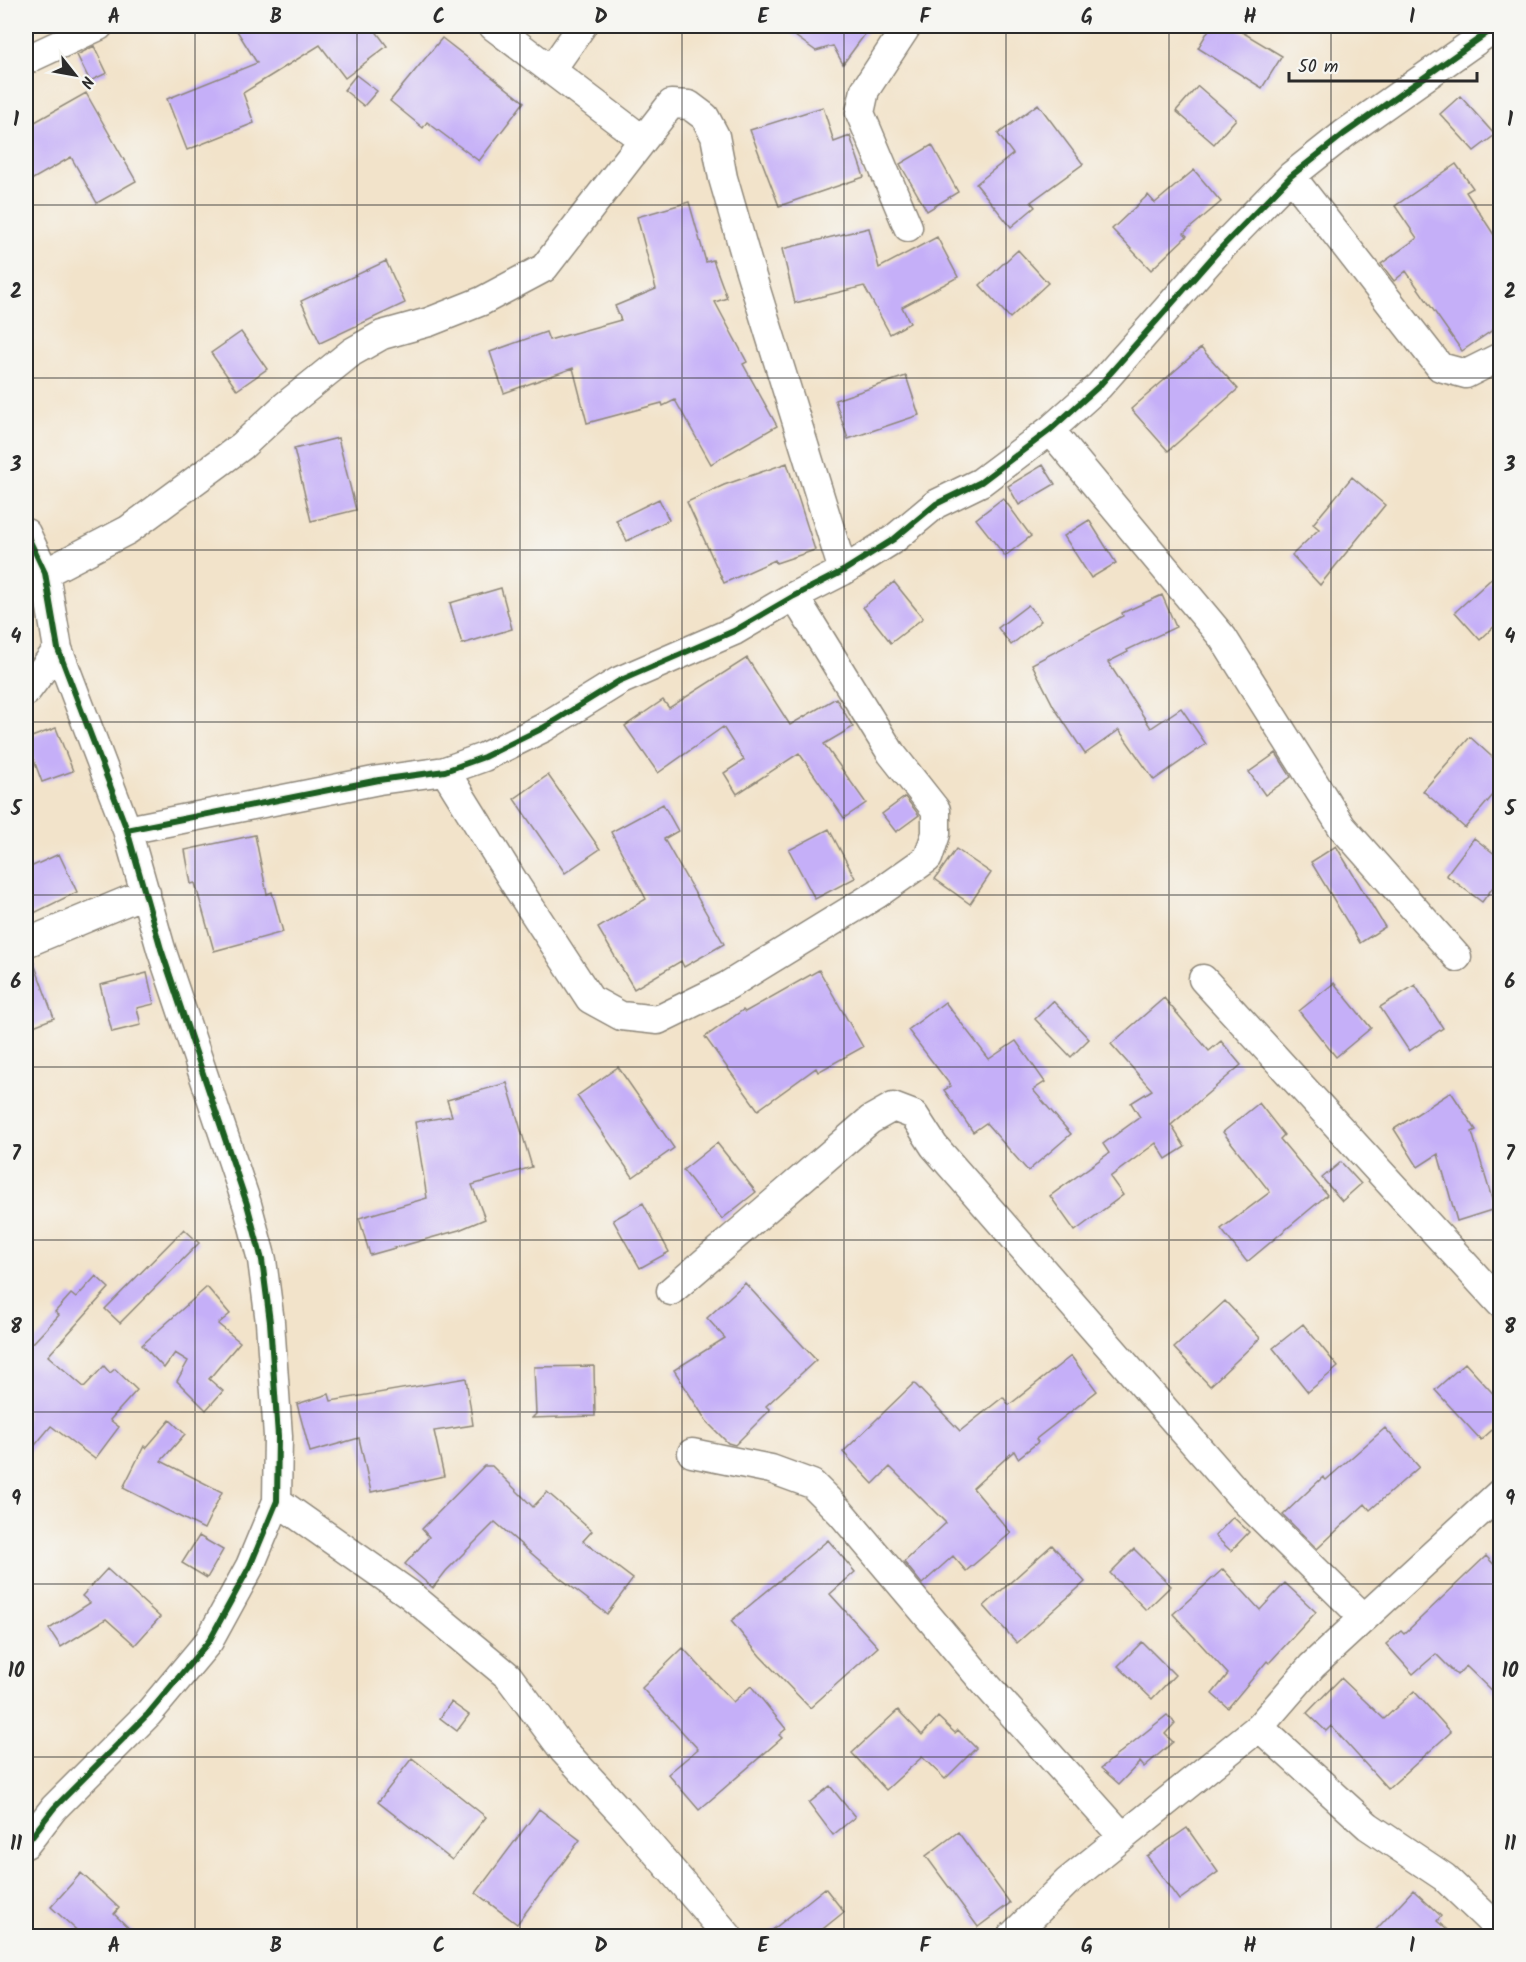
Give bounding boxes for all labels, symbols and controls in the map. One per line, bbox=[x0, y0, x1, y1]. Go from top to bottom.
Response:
text: A bbox=[108, 2, 120, 34]
text: B bbox=[270, 2, 282, 34]
text: C bbox=[433, 2, 445, 34]
text: D bbox=[594, 2, 608, 34]
text: E bbox=[757, 2, 769, 34]
text: F bbox=[920, 2, 932, 34]
text: G bbox=[1081, 2, 1093, 34]
text: H bbox=[1243, 2, 1257, 34]
text: I bbox=[1409, 2, 1415, 34]
north arrow bbox=[45, 45, 105, 105]
scale bar bbox=[1289, 45, 1476, 83]
text: 50 m bbox=[1298, 53, 1338, 82]
text: N bbox=[73, 71, 100, 93]
text: 1 bbox=[13, 105, 19, 137]
text: 1 bbox=[1507, 105, 1513, 137]
text: 2 bbox=[10, 277, 22, 309]
text: 2 bbox=[1504, 277, 1516, 309]
text: 3 bbox=[10, 450, 22, 482]
text: 3 bbox=[1504, 450, 1516, 482]
text: 4 bbox=[11, 622, 22, 654]
text: 4 bbox=[1505, 622, 1516, 654]
text: 5 bbox=[10, 794, 23, 826]
text: 5 bbox=[1504, 794, 1517, 826]
text: 6 bbox=[11, 967, 22, 999]
text: 6 bbox=[1505, 967, 1516, 999]
text: 7 bbox=[11, 1139, 21, 1171]
text: 7 bbox=[1505, 1139, 1515, 1171]
text: 8 bbox=[10, 1312, 22, 1344]
text: 8 bbox=[1504, 1312, 1516, 1344]
text: 9 bbox=[11, 1484, 21, 1516]
text: 9 bbox=[1505, 1484, 1515, 1516]
text: 10 bbox=[8, 1656, 25, 1688]
text: 10 bbox=[1502, 1656, 1519, 1688]
text: 11 bbox=[10, 1829, 22, 1861]
text: 11 bbox=[1504, 1829, 1516, 1861]
text: A bbox=[108, 1931, 120, 1962]
text: B bbox=[270, 1931, 282, 1962]
text: C bbox=[433, 1931, 445, 1962]
text: D bbox=[594, 1931, 608, 1962]
text: E bbox=[757, 1931, 769, 1962]
text: F bbox=[920, 1931, 932, 1962]
text: G bbox=[1081, 1931, 1093, 1962]
text: H bbox=[1243, 1931, 1257, 1962]
text: I bbox=[1409, 1931, 1415, 1962]

